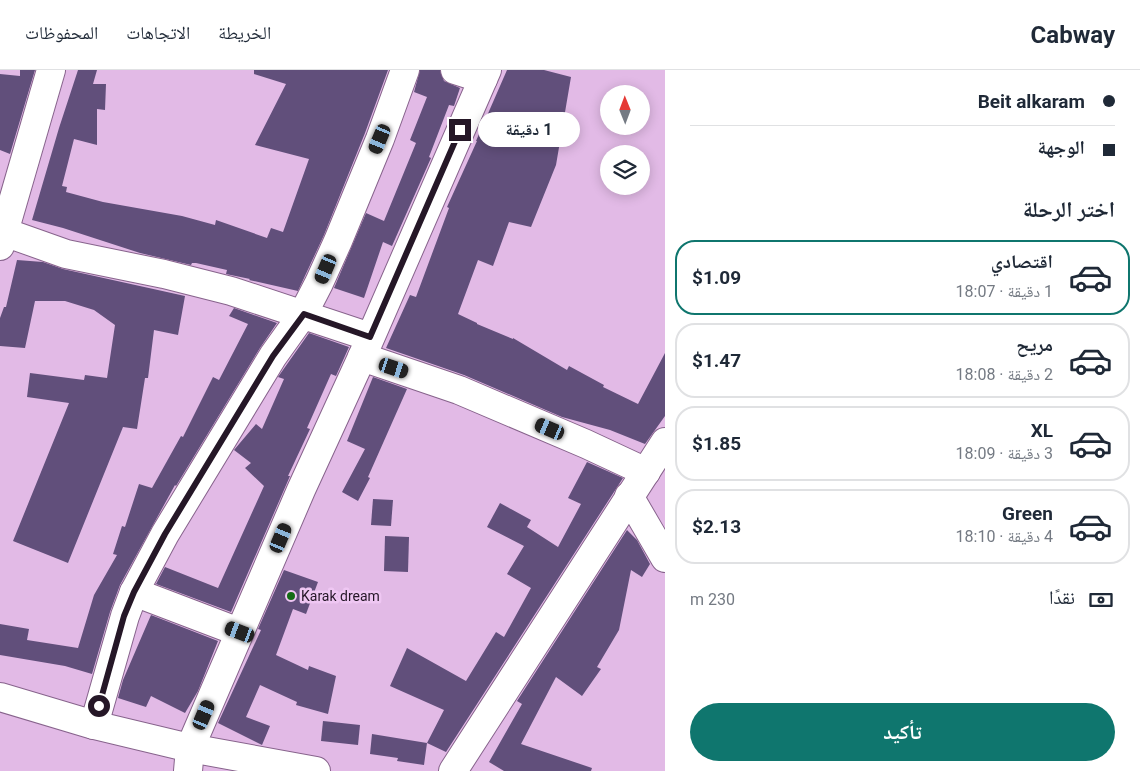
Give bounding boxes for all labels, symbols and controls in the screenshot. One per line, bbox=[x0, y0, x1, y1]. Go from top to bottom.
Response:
text: Cabway bbox=[1031, 21, 1115, 49]
text: المحفوظات bbox=[25, 22, 98, 43]
text: الاتجاهات bbox=[126, 22, 190, 43]
text: الخريطة bbox=[218, 22, 271, 43]
north arrow bbox=[600, 85, 650, 135]
map controls bbox=[600, 85, 650, 195]
text: Beit alkaram bbox=[978, 90, 1085, 113]
callout: 1 دقيقة bbox=[478, 112, 580, 148]
route end bbox=[449, 119, 471, 141]
text: 1 دقيقة bbox=[506, 120, 552, 139]
car bbox=[367, 122, 392, 156]
text: الوجهة bbox=[1037, 136, 1085, 159]
button: layers bbox=[600, 145, 650, 195]
text: اختر الرحلة bbox=[1023, 197, 1115, 222]
text: اقتصادي bbox=[991, 250, 1053, 273]
car bbox=[313, 252, 338, 286]
icon: car bbox=[1068, 255, 1113, 300]
text: $1.09 bbox=[692, 266, 741, 289]
text: 1 دقيقة · 18:07 bbox=[956, 282, 1053, 301]
text: مريح bbox=[1016, 333, 1053, 356]
icon: car bbox=[1068, 338, 1113, 383]
text: $1.47 bbox=[692, 349, 741, 372]
car bbox=[377, 356, 410, 380]
text: 2 دقيقة · 18:08 bbox=[956, 365, 1053, 384]
car bbox=[533, 416, 566, 442]
text: XL bbox=[1031, 419, 1053, 442]
icon: car bbox=[1068, 421, 1113, 466]
text: $1.85 bbox=[692, 432, 741, 455]
text: 3 دقيقة · 18:09 bbox=[956, 444, 1053, 463]
text: Green bbox=[1002, 502, 1053, 525]
icon: car bbox=[1068, 504, 1113, 549]
text: $2.13 bbox=[692, 515, 741, 538]
car bbox=[268, 521, 293, 555]
text: 4 دقيقة · 18:10 bbox=[956, 527, 1053, 546]
text: نقدًا bbox=[1049, 586, 1075, 609]
icon: cash bbox=[1087, 586, 1115, 614]
place label: Karak dream bbox=[301, 588, 380, 604]
marker: Karak dream bbox=[285, 590, 297, 602]
text: 230 m bbox=[690, 590, 735, 609]
car bbox=[223, 620, 256, 644]
route start bbox=[88, 695, 110, 717]
car bbox=[191, 698, 216, 732]
button: تأكيد bbox=[690, 703, 1115, 761]

